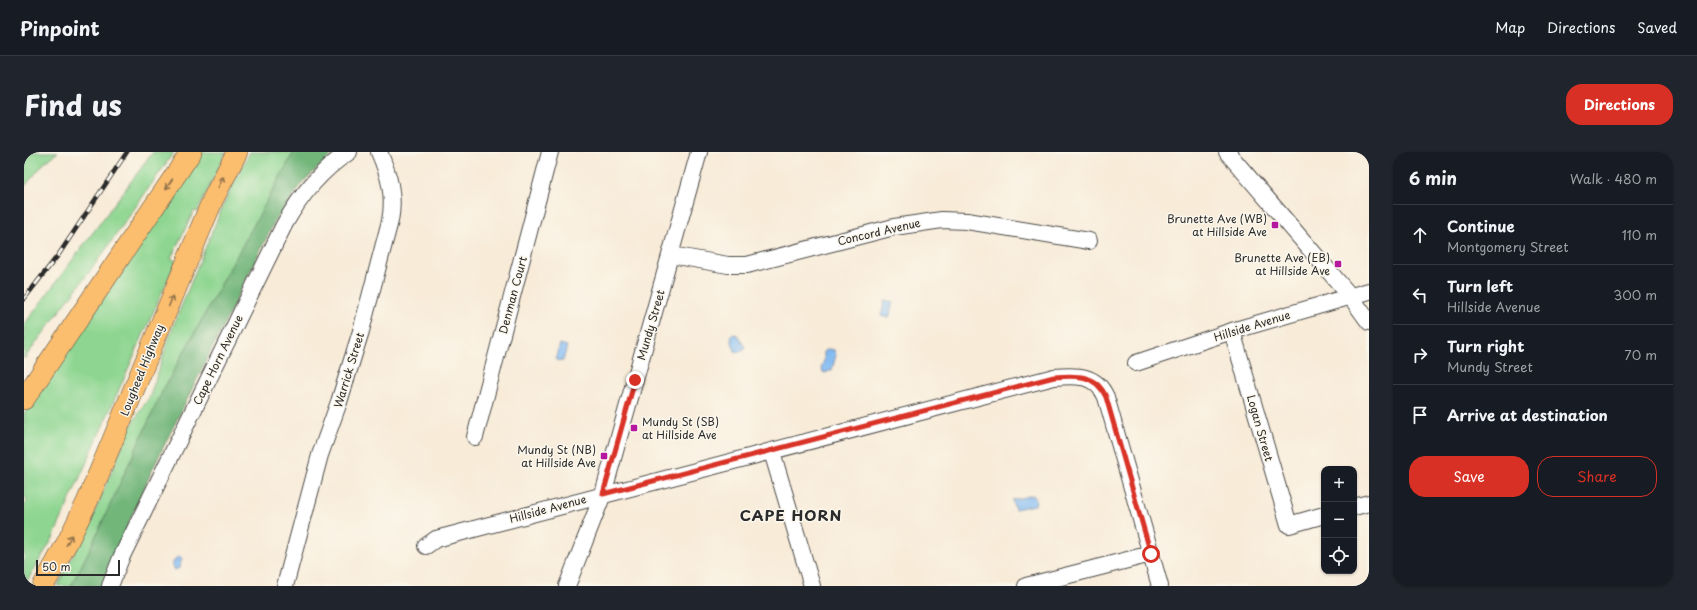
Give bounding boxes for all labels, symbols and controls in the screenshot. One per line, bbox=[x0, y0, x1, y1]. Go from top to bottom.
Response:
text: Pinpoint bbox=[20, 14, 100, 42]
text: Map bbox=[1495, 17, 1525, 38]
text: Directions bbox=[1547, 17, 1615, 38]
text: Saved bbox=[1637, 17, 1677, 38]
text: Find us bbox=[24, 83, 122, 126]
button: Directions bbox=[1566, 84, 1673, 125]
text: 6 min bbox=[1409, 165, 1457, 191]
text: Walk · 480 m bbox=[1570, 169, 1657, 188]
one-way arrow bbox=[218, 176, 225, 188]
one-way arrow bbox=[165, 179, 173, 190]
place label: Brunette Ave (WB) at Hillside Ave bbox=[1167, 210, 1267, 240]
street label: Concord Avenue bbox=[836, 214, 922, 249]
text: Continue bbox=[1447, 214, 1515, 237]
marker: Brunette Ave (WB) at Hillside Ave bbox=[1270, 220, 1280, 230]
icon: ahead bbox=[1409, 224, 1431, 246]
text: 110 m bbox=[1622, 225, 1657, 244]
text: Montgomery Street bbox=[1447, 237, 1569, 256]
place label: Brunette Ave (EB) at Hillside Ave bbox=[1234, 249, 1330, 279]
street label: Denman Court bbox=[494, 254, 531, 335]
marker: Brunette Ave (EB) at Hillside Ave bbox=[1333, 259, 1343, 269]
text: Turn left bbox=[1447, 274, 1513, 297]
icon: left bbox=[1409, 284, 1431, 306]
text: 300 m bbox=[1613, 285, 1657, 304]
street label: Mundy Street bbox=[632, 287, 669, 362]
one-way arrow bbox=[167, 296, 175, 308]
text: Hillside Avenue bbox=[1447, 297, 1541, 316]
street label: Hillside Avenue bbox=[1212, 306, 1292, 345]
street label: Cape Horn Avenue bbox=[188, 312, 247, 408]
street label: Lougheed Highway bbox=[115, 321, 168, 418]
street label: Warrick Street bbox=[329, 330, 368, 410]
text: Turn right bbox=[1447, 334, 1524, 357]
icon: right bbox=[1409, 344, 1431, 366]
text: 70 m bbox=[1624, 345, 1657, 364]
text: Mundy Street bbox=[1447, 357, 1533, 376]
route end bbox=[626, 371, 644, 389]
street label: Logan Street bbox=[1243, 393, 1278, 464]
text: Arrive at destination bbox=[1447, 403, 1608, 426]
icon: arrive bbox=[1409, 404, 1431, 426]
place label: Mundy St (SB) at Hillside Ave bbox=[642, 413, 719, 443]
marker: Mundy St (SB) at Hillside Ave bbox=[629, 423, 639, 433]
place label: Mundy St (NB) at Hillside Ave bbox=[517, 441, 596, 471]
marker: Mundy St (NB) at Hillside Ave bbox=[599, 451, 609, 461]
button: Save bbox=[1409, 456, 1529, 497]
button: Share bbox=[1537, 456, 1657, 497]
map controls bbox=[1321, 466, 1357, 574]
button: + bbox=[1321, 466, 1357, 502]
street label: Hillside Avenue bbox=[507, 490, 588, 527]
button: − bbox=[1321, 502, 1357, 538]
district label: CAPE HORN bbox=[740, 503, 842, 526]
one-way arrow bbox=[66, 534, 73, 546]
button: locate bbox=[1321, 538, 1357, 574]
route start bbox=[1142, 545, 1160, 563]
scale bar bbox=[36, 558, 120, 577]
text: 50 m bbox=[42, 558, 71, 575]

